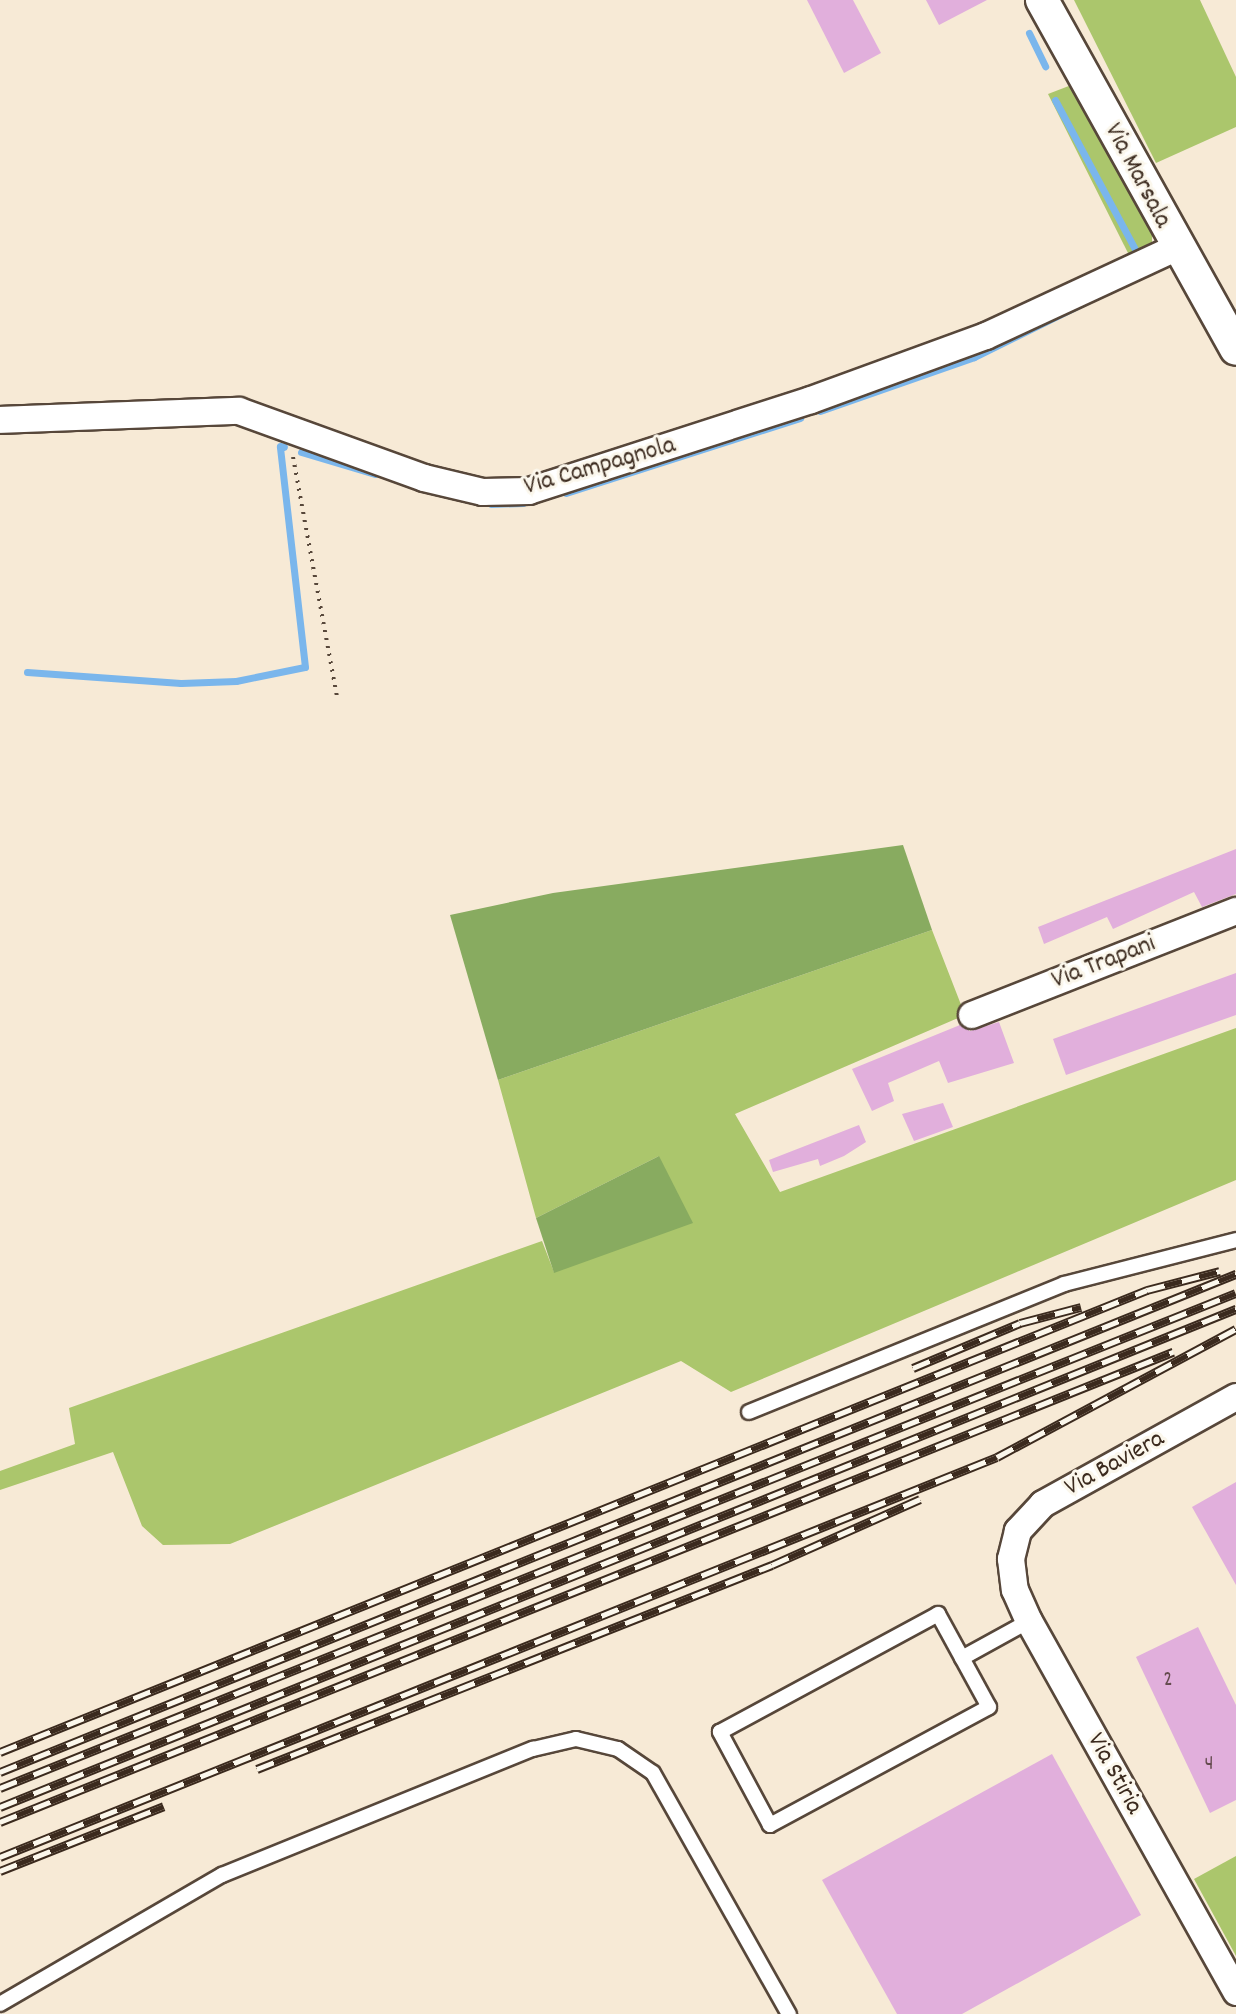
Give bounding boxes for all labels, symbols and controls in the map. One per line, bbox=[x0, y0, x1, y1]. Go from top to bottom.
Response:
street label: Via Marsala bbox=[1096, 118, 1178, 234]
street label: Via Campagnola bbox=[521, 431, 679, 503]
street label: Via Trapani bbox=[1048, 929, 1160, 997]
street label: Via Baviera bbox=[1060, 1424, 1170, 1504]
house number: 2 bbox=[1163, 1668, 1173, 1694]
street label: Via Stiria bbox=[1079, 1728, 1149, 1820]
house number: 4 bbox=[1204, 1752, 1214, 1778]

